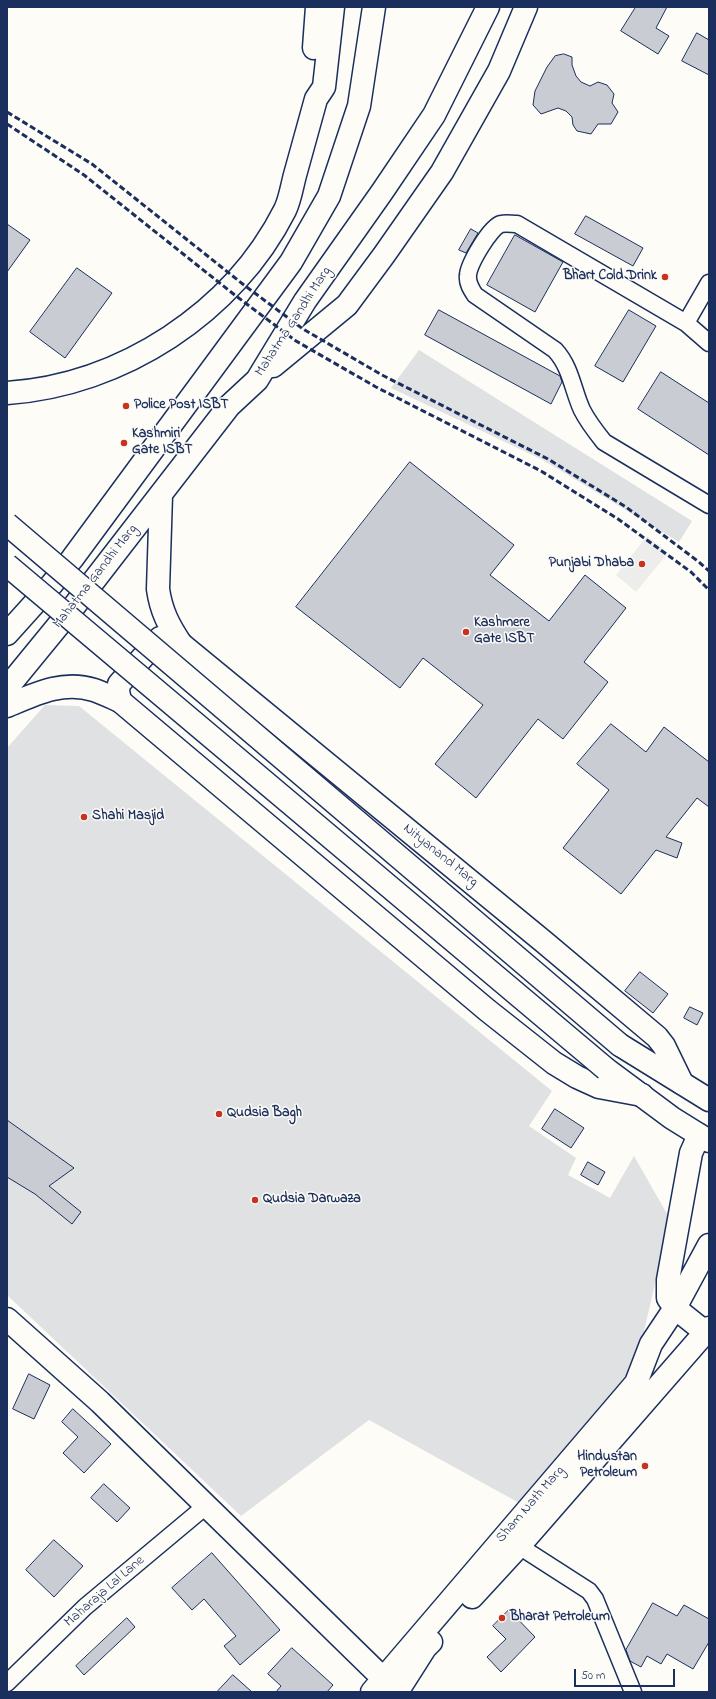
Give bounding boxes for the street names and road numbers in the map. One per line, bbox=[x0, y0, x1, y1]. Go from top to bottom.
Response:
street label: Mahatma Gandhi Marg bbox=[252, 264, 336, 380]
street label: Mahatma Gandhi Marg bbox=[50, 522, 142, 632]
street label: Nityanand Marg bbox=[399, 821, 481, 891]
street label: Sham Nath Marg bbox=[493, 1463, 569, 1547]
street label: Maharaja Lal Lane bbox=[62, 1553, 148, 1631]

